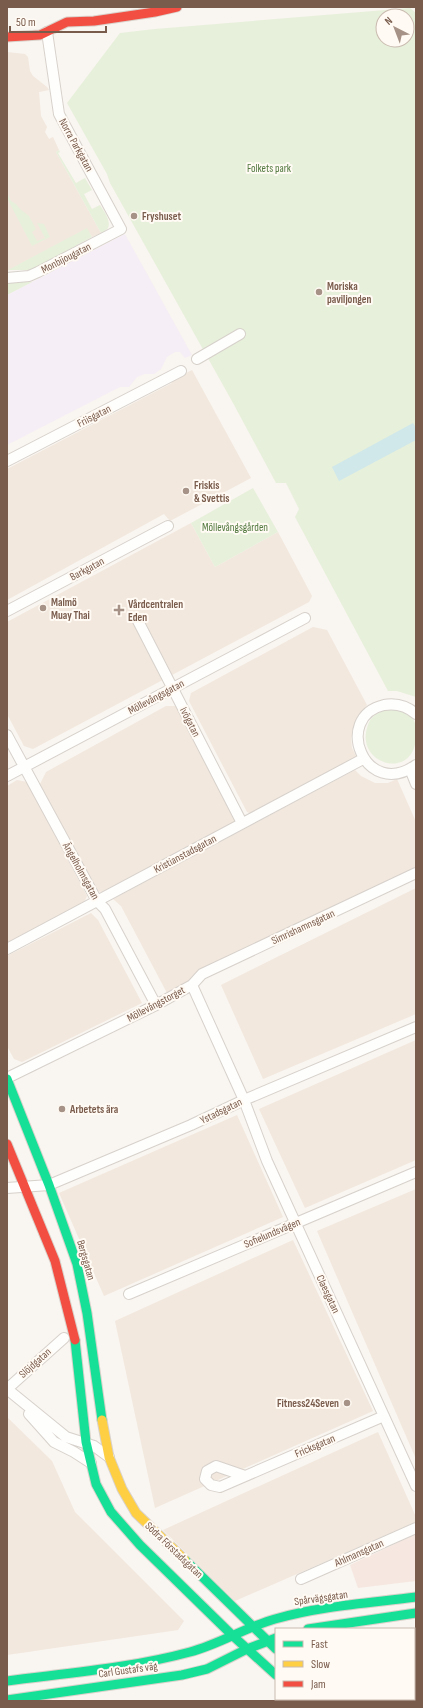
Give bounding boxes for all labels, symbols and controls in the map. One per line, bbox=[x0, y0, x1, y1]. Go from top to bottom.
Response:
scale bar bbox=[10, 8, 106, 34]
north arrow bbox=[375, 8, 415, 48]
text: N bbox=[382, 14, 395, 28]
text: 50 m bbox=[16, 15, 36, 30]
street label: Norra Parkgatan bbox=[56, 116, 96, 174]
park label: Folkets park bbox=[247, 162, 292, 175]
place label: Fryshuset bbox=[142, 210, 181, 223]
marker: Fryshuset bbox=[129, 211, 139, 221]
street label: Monbijougatan bbox=[39, 240, 93, 276]
place label: Moriska paviljongen bbox=[327, 280, 372, 306]
marker: Moriska paviljongen bbox=[314, 287, 324, 297]
street label: Friisgatan bbox=[75, 402, 113, 430]
place label: Friskis & Svettis bbox=[194, 479, 229, 505]
marker: Friskis & Svettis bbox=[181, 486, 191, 496]
park label: Möllevångsgården bbox=[202, 521, 268, 534]
street label: Barkgatan bbox=[68, 554, 107, 583]
place label: Malmö Muay Thai bbox=[51, 596, 90, 622]
place label: Vårdcentralen Eden bbox=[128, 598, 183, 624]
marker: Malmö Muay Thai bbox=[38, 603, 48, 613]
marker: Vårdcentralen Eden bbox=[113, 604, 125, 616]
street label: Möllevångsgatan bbox=[126, 677, 186, 717]
street label: Ivögatan bbox=[177, 705, 203, 739]
street label: Kristianstadsgatan bbox=[151, 832, 219, 876]
street label: Ängelholmsgatan bbox=[59, 839, 102, 902]
street label: Simrishamnsgatan bbox=[269, 907, 337, 947]
street label: Möllevångstorget bbox=[125, 983, 188, 1025]
street label: Ystadsgatan bbox=[198, 1095, 244, 1127]
place label: Arbetets ära bbox=[69, 1103, 119, 1116]
marker: Arbetets ära bbox=[57, 1104, 67, 1114]
street label: Sofielundsvägen bbox=[242, 1215, 302, 1251]
street label: Bergsgatan bbox=[74, 1238, 98, 1282]
street label: Claesgatan bbox=[314, 1273, 343, 1315]
street label: Slöjdgatan bbox=[16, 1345, 54, 1381]
place label: Fitness24Seven bbox=[277, 1397, 339, 1410]
marker: Fitness24Seven bbox=[342, 1398, 352, 1408]
street label: Fricksgatan bbox=[293, 1432, 337, 1460]
street label: Södra Förstadsgatan bbox=[142, 1519, 206, 1581]
street label: Ahlmansgatan bbox=[332, 1536, 386, 1570]
street label: Spårvägsgatan bbox=[293, 1588, 349, 1608]
legend bbox=[275, 1628, 415, 1700]
text: Fast bbox=[311, 1637, 328, 1652]
text: Slow bbox=[311, 1657, 330, 1672]
street label: Carl Gustafs väg bbox=[98, 1659, 159, 1681]
text: Jam bbox=[310, 1677, 326, 1692]

